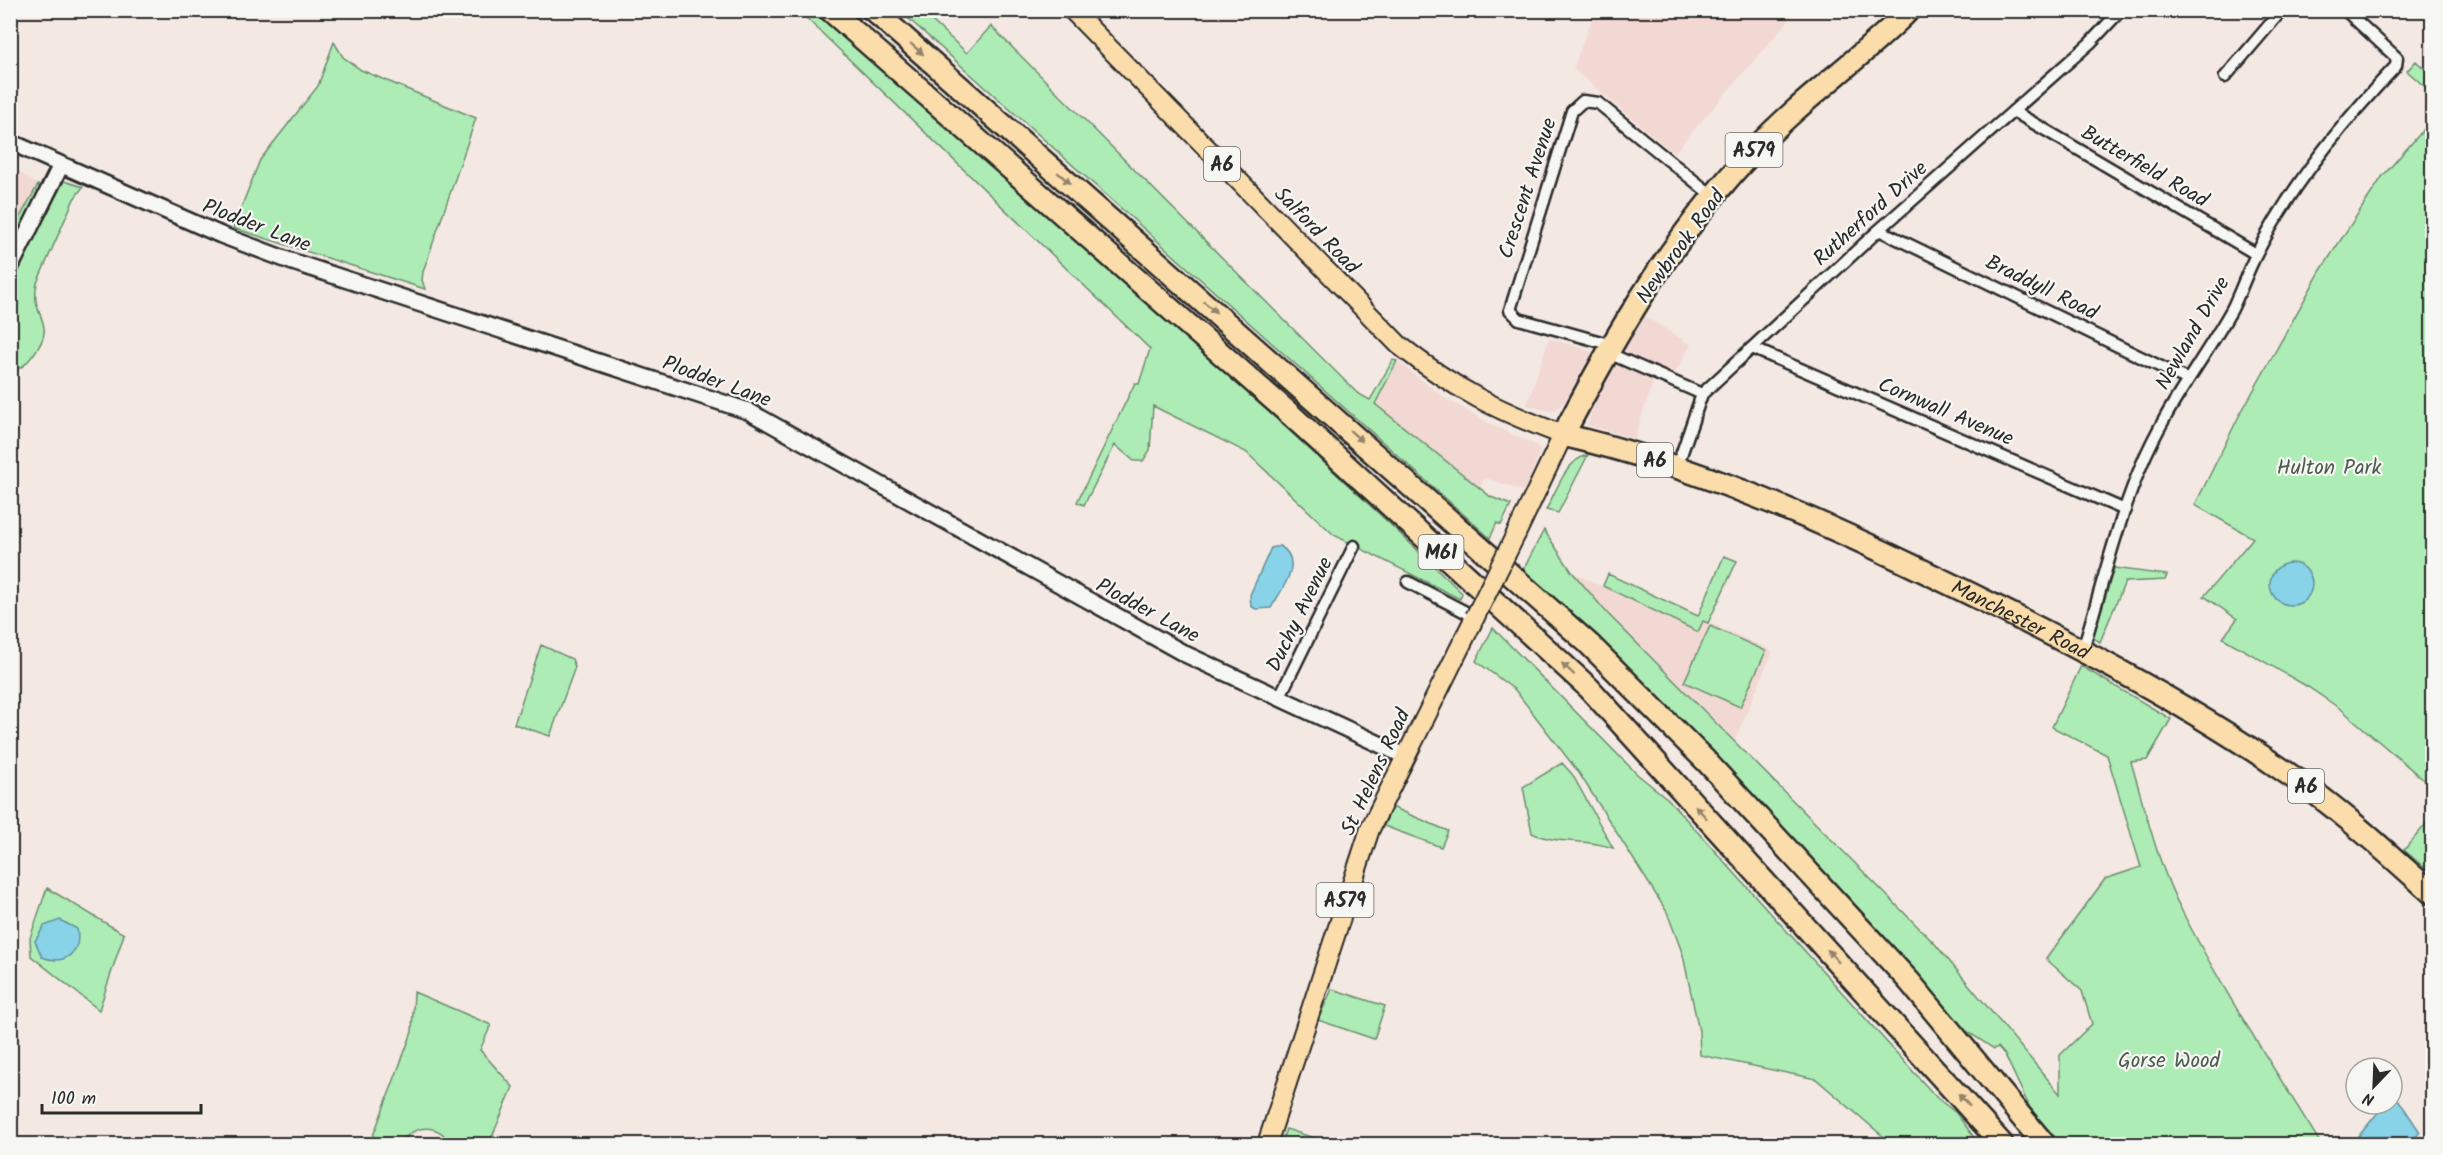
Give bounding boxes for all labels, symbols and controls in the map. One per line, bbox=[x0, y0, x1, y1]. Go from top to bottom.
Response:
one-way arrow bbox=[909, 42, 924, 55]
street label: Crescent Avenue bbox=[1490, 113, 1567, 263]
street label: Butterfield Road bbox=[2074, 117, 2215, 218]
road number: A579 bbox=[1726, 133, 1782, 167]
road number: A6 bbox=[1204, 147, 1240, 181]
street label: Rutherford Drive bbox=[1806, 153, 1936, 275]
one-way arrow bbox=[1056, 171, 1071, 184]
street label: Salford Road bbox=[1265, 179, 1367, 283]
street label: Newbrook Road bbox=[1628, 182, 1735, 311]
street label: Plodder Lane bbox=[197, 191, 316, 262]
street label: Braddyll Road bbox=[1979, 247, 2104, 330]
street label: Newland Drive bbox=[2147, 270, 2240, 397]
one-way arrow bbox=[1202, 300, 1218, 313]
street label: Plodder Lane bbox=[657, 347, 776, 418]
street label: Cornwall Avenue bbox=[1872, 369, 2019, 456]
one-way arrow bbox=[1348, 429, 1363, 442]
road number: A6 bbox=[1637, 443, 1673, 477]
park label: Hulton Park bbox=[2277, 452, 2381, 485]
road number: M61 bbox=[1418, 535, 1464, 569]
street label: Duchy Avenue bbox=[1258, 551, 1343, 678]
street label: Plodder Lane bbox=[1089, 570, 1206, 653]
street label: Manchester Road bbox=[1945, 572, 2096, 670]
one-way arrow bbox=[1561, 662, 1576, 676]
street label: St Helens Road bbox=[1333, 703, 1420, 841]
road number: A6 bbox=[2288, 769, 2324, 803]
one-way arrow bbox=[1695, 805, 1708, 820]
road number: A579 bbox=[1316, 883, 1374, 917]
one-way arrow bbox=[1827, 949, 1840, 964]
park label: Gorse Wood bbox=[2118, 1045, 2221, 1078]
north arrow bbox=[2344, 1056, 2404, 1116]
scale bar bbox=[42, 1077, 201, 1115]
text: 100 m bbox=[51, 1085, 96, 1114]
text: N bbox=[2359, 1085, 2378, 1112]
one-way arrow bbox=[1957, 1093, 1971, 1108]

